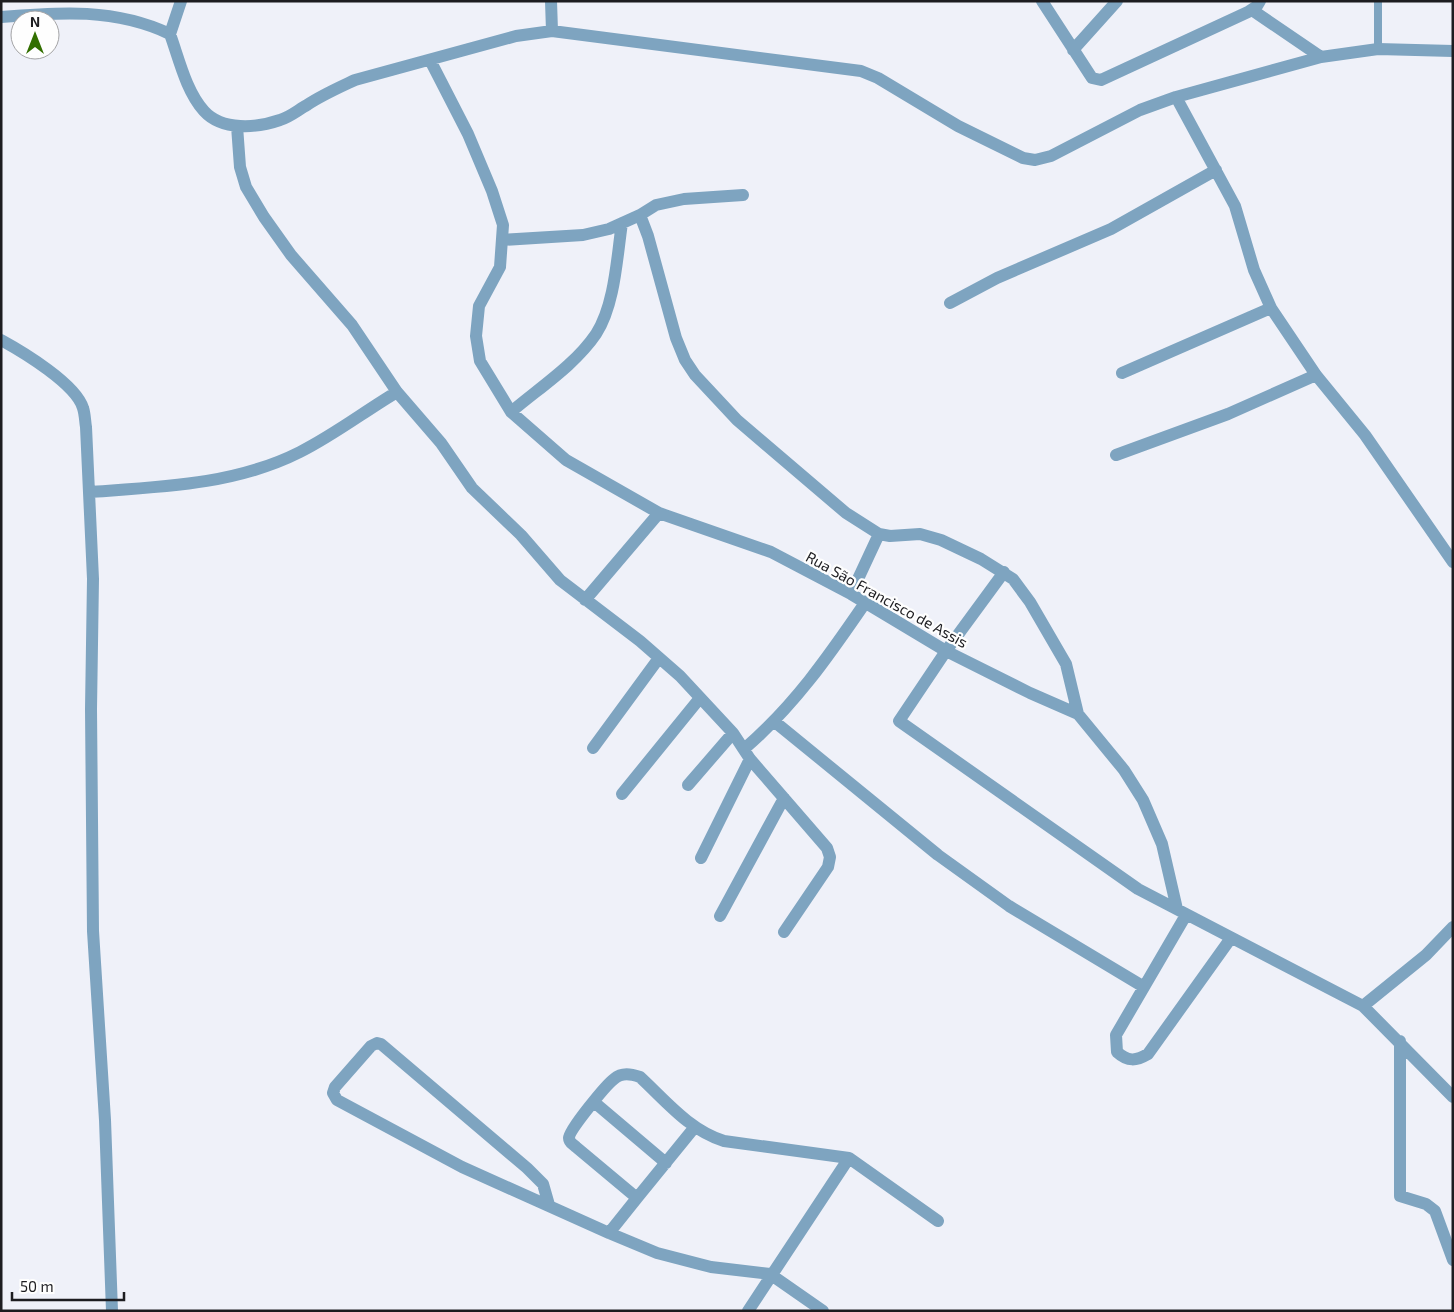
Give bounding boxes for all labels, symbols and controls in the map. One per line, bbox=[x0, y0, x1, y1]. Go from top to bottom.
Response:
north arrow bbox=[10, 10, 60, 60]
text: N bbox=[30, 13, 40, 30]
street label: Rua São Francisco de Assis bbox=[803, 547, 971, 651]
scale bar bbox=[12, 1270, 125, 1302]
text: 50 m bbox=[20, 1277, 54, 1295]

